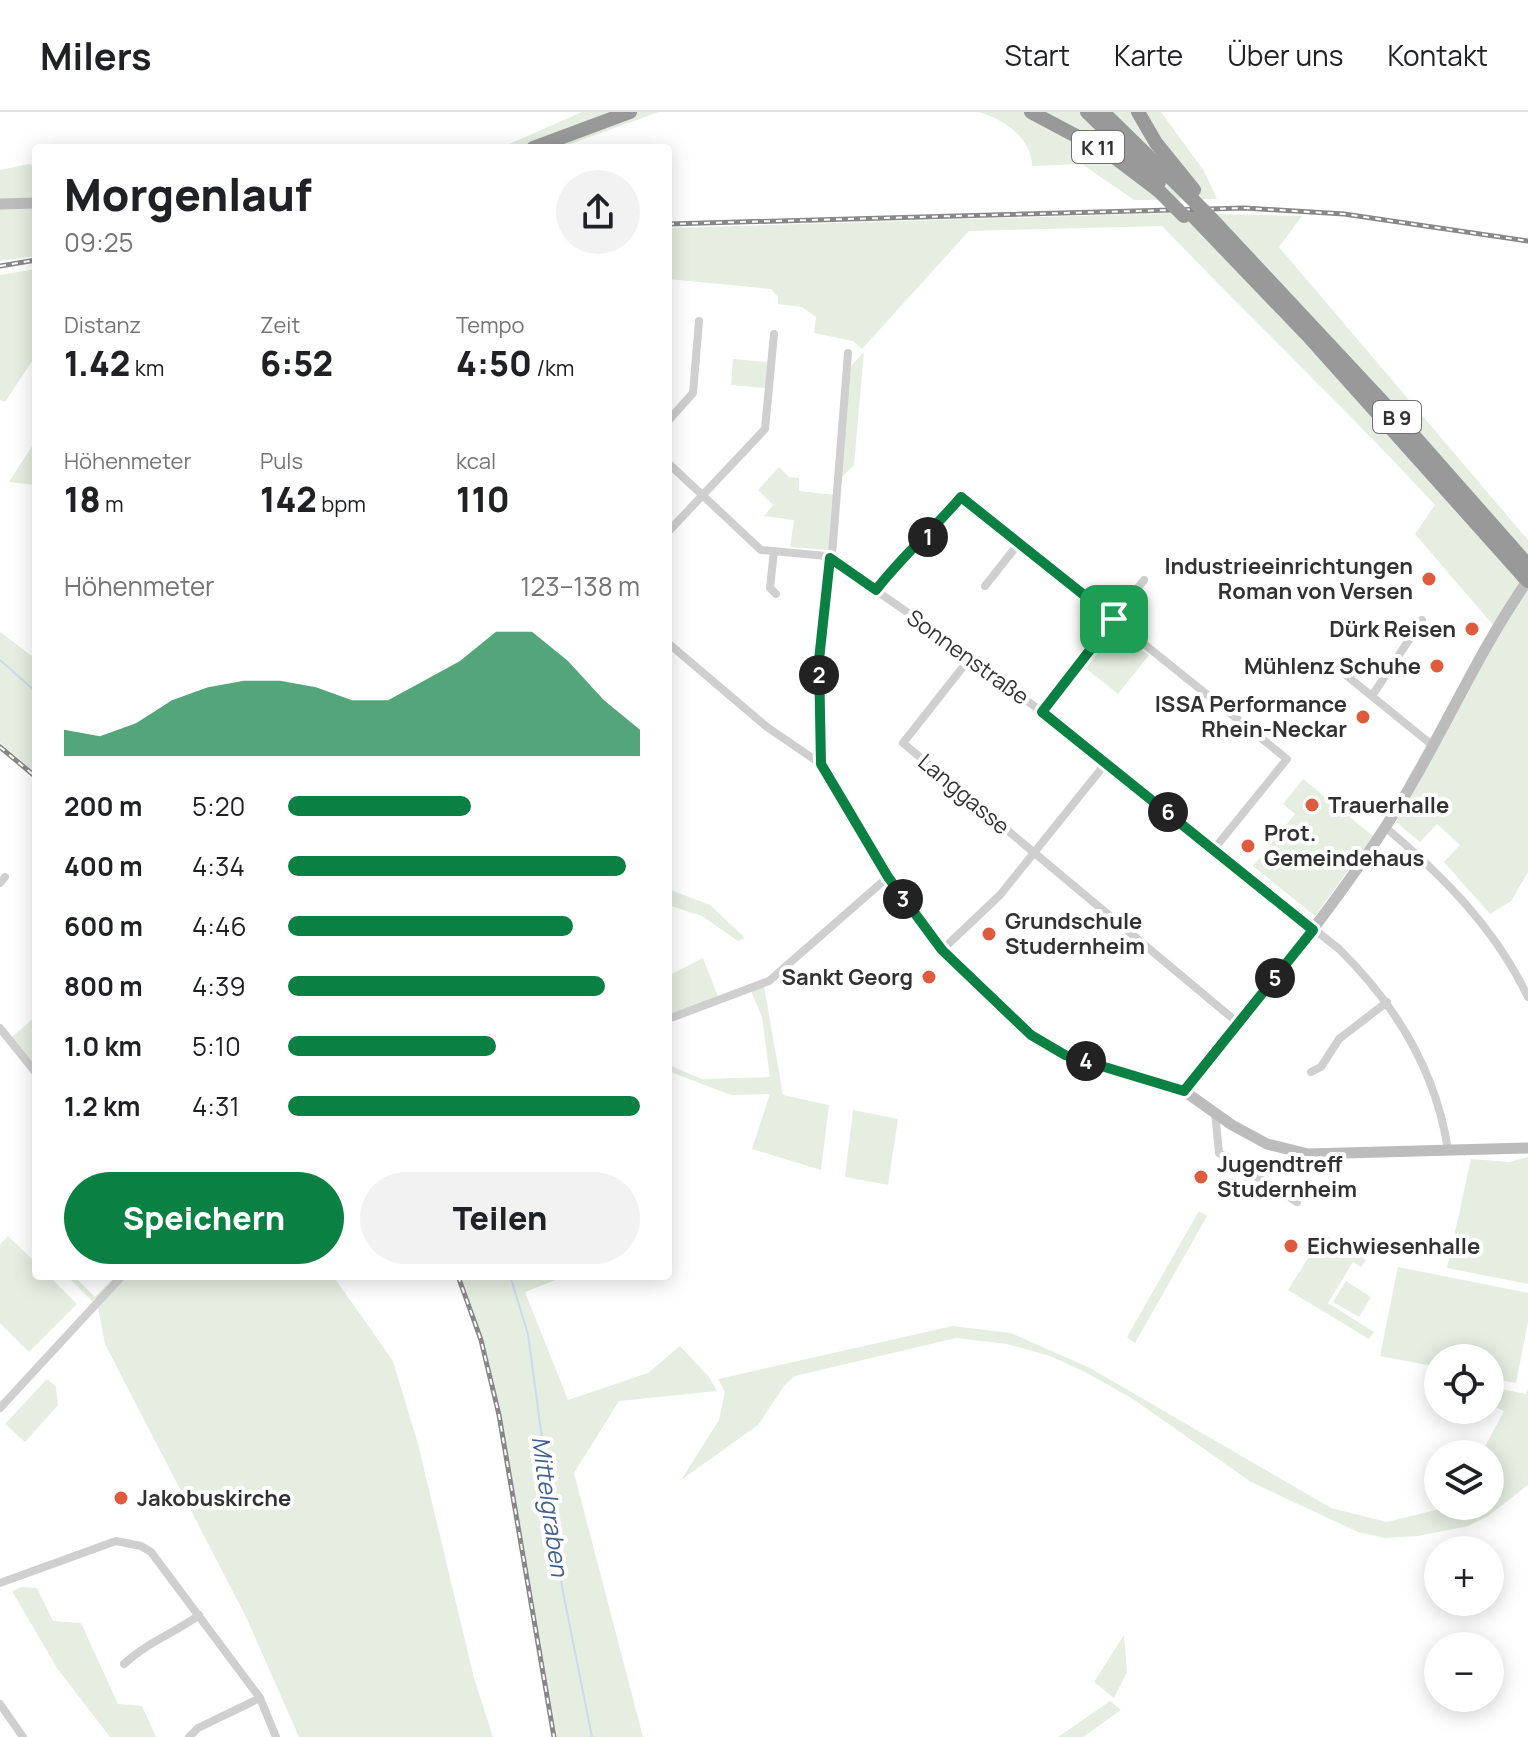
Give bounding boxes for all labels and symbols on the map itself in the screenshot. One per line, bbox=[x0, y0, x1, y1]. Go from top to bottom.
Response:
road number: K 11 bbox=[1072, 131, 1124, 163]
road number: B 9 bbox=[1373, 401, 1421, 433]
pin: 1 bbox=[908, 517, 948, 557]
place label: Industrieeinrichtungen Roman von Versen bbox=[1164, 551, 1413, 606]
marker: Industrieeinrichtungen Roman von Versen bbox=[1420, 570, 1438, 588]
pin bbox=[1080, 585, 1148, 653]
street label: Sonnenstraße bbox=[901, 602, 1035, 712]
place label: Dürk Reisen bbox=[1329, 614, 1456, 644]
marker: Dürk Reisen bbox=[1463, 620, 1481, 638]
place label: Mühlenz Schuhe bbox=[1244, 651, 1421, 681]
pin: 2 bbox=[799, 655, 839, 695]
marker: Mühlenz Schuhe bbox=[1428, 657, 1446, 675]
place label: ISSA Performance Rhein-Neckar bbox=[1155, 689, 1347, 744]
marker: ISSA Performance Rhein-Neckar bbox=[1354, 708, 1372, 726]
street label: Langgasse bbox=[912, 747, 1016, 841]
place label: Trauerhalle bbox=[1328, 790, 1449, 820]
pin: 6 bbox=[1148, 792, 1188, 832]
marker: Trauerhalle bbox=[1303, 796, 1321, 814]
place label: Prot. Gemeindehaus bbox=[1264, 818, 1425, 873]
marker: Prot. Gemeindehaus bbox=[1239, 837, 1257, 855]
pin: 3 bbox=[883, 879, 923, 919]
place label: Grundschule Studernheim bbox=[1005, 906, 1145, 961]
marker: Grundschule Studernheim bbox=[980, 925, 998, 943]
pin: 5 bbox=[1255, 958, 1295, 998]
place label: Sankt Georg bbox=[782, 962, 913, 992]
marker: Sankt Georg bbox=[920, 968, 938, 986]
pin: 4 bbox=[1066, 1041, 1106, 1081]
place label: Jugendtreff Studernheim bbox=[1217, 1149, 1357, 1204]
marker: Jugendtreff Studernheim bbox=[1192, 1168, 1210, 1186]
place label: Eichwiesenhalle bbox=[1307, 1231, 1480, 1261]
marker: Eichwiesenhalle bbox=[1282, 1237, 1300, 1255]
water label: Mittelgraben bbox=[525, 1434, 577, 1579]
place label: Jakobuskirche bbox=[137, 1483, 291, 1513]
marker: Jakobuskirche bbox=[112, 1489, 130, 1507]

